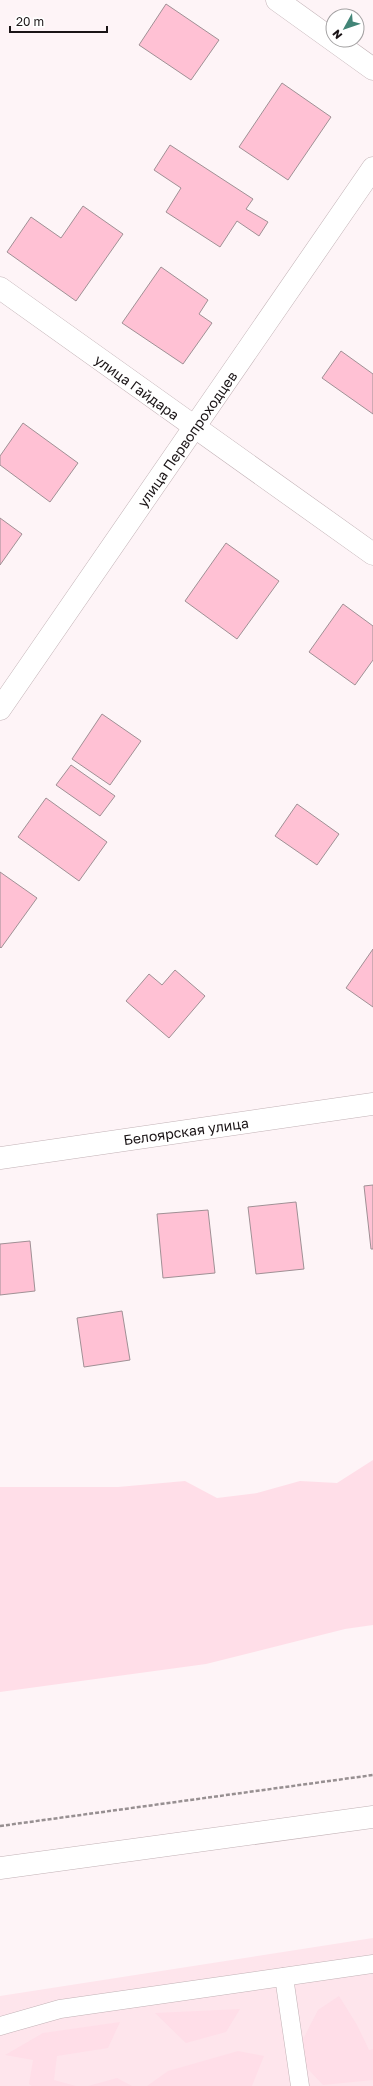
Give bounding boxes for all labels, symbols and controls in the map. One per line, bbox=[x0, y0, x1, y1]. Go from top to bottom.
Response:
scale bar bbox=[10, 8, 107, 34]
north arrow bbox=[325, 8, 365, 48]
text: 20 m bbox=[16, 14, 44, 29]
text: N bbox=[329, 27, 345, 42]
street label: улица Гайдара bbox=[91, 351, 183, 423]
street label: улица Первопроходцев bbox=[134, 368, 240, 510]
street label: Белоярская улица bbox=[122, 1114, 250, 1148]

